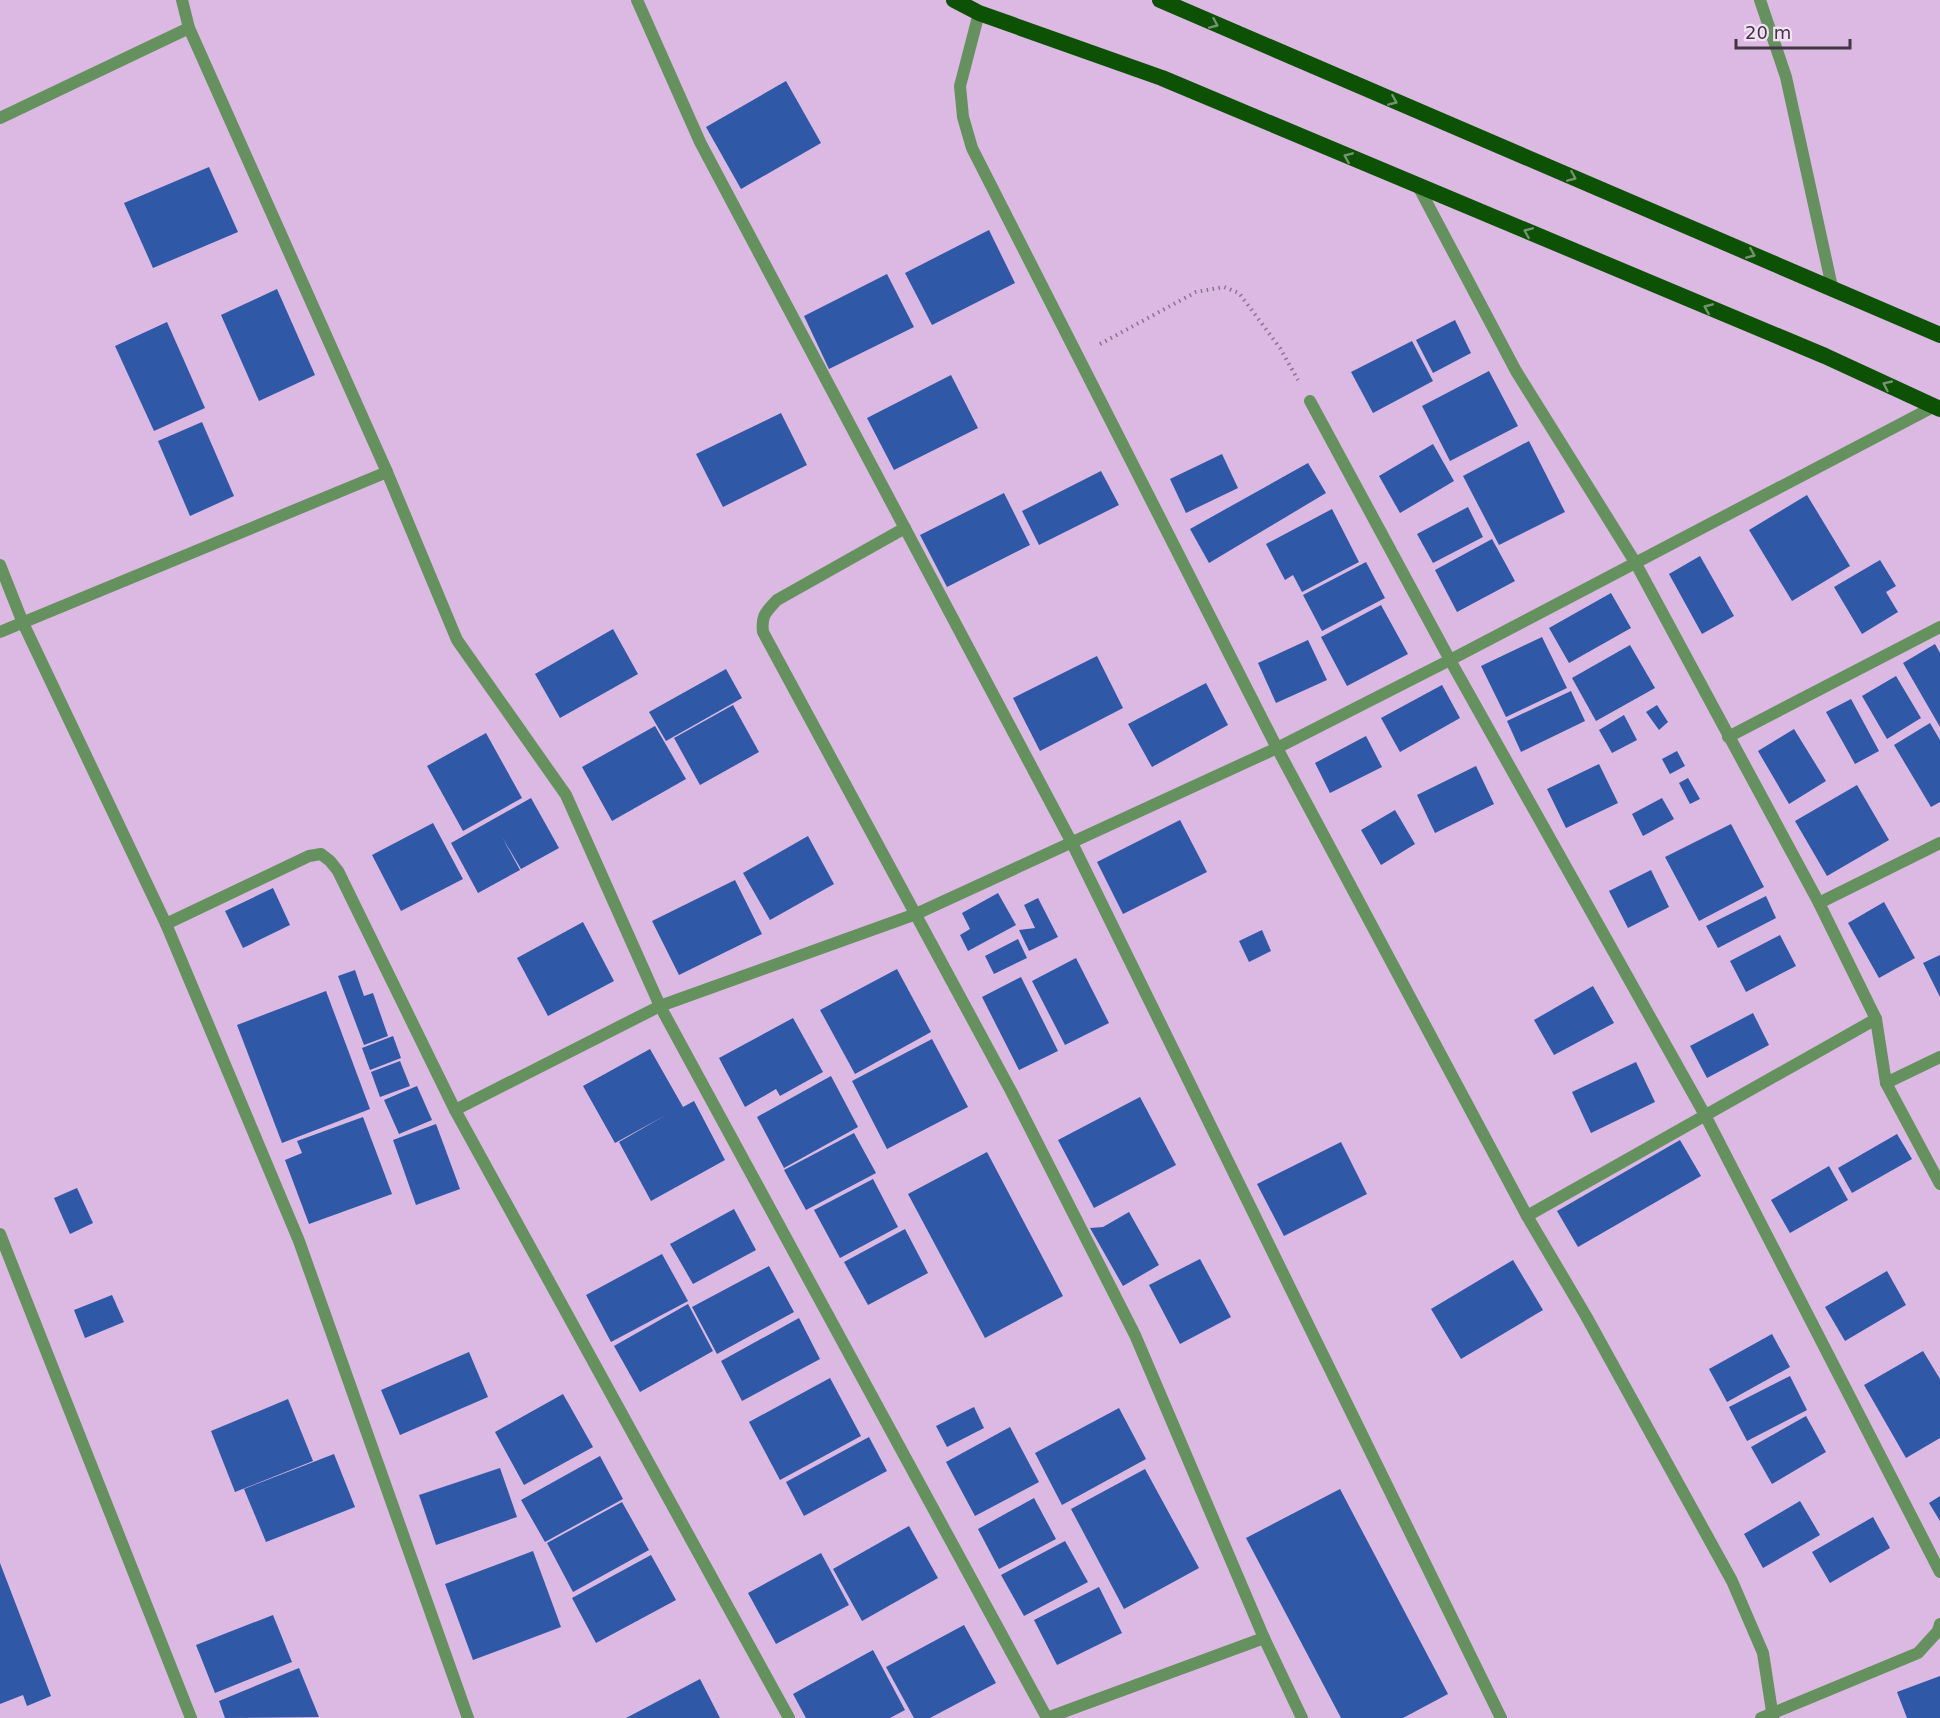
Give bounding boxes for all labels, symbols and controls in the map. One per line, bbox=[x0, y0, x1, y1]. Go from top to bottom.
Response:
scale bar bbox=[1736, 12, 1850, 50]
one-way arrow bbox=[1207, 16, 1218, 28]
text: 20 m bbox=[1745, 22, 1791, 43]
one-way arrow bbox=[1386, 94, 1397, 106]
one-way arrow bbox=[1344, 152, 1355, 164]
one-way arrow bbox=[1566, 170, 1577, 182]
one-way arrow bbox=[1523, 227, 1534, 239]
one-way arrow bbox=[1745, 247, 1756, 259]
one-way arrow bbox=[1703, 303, 1714, 315]
one-way arrow bbox=[1882, 380, 1893, 392]

